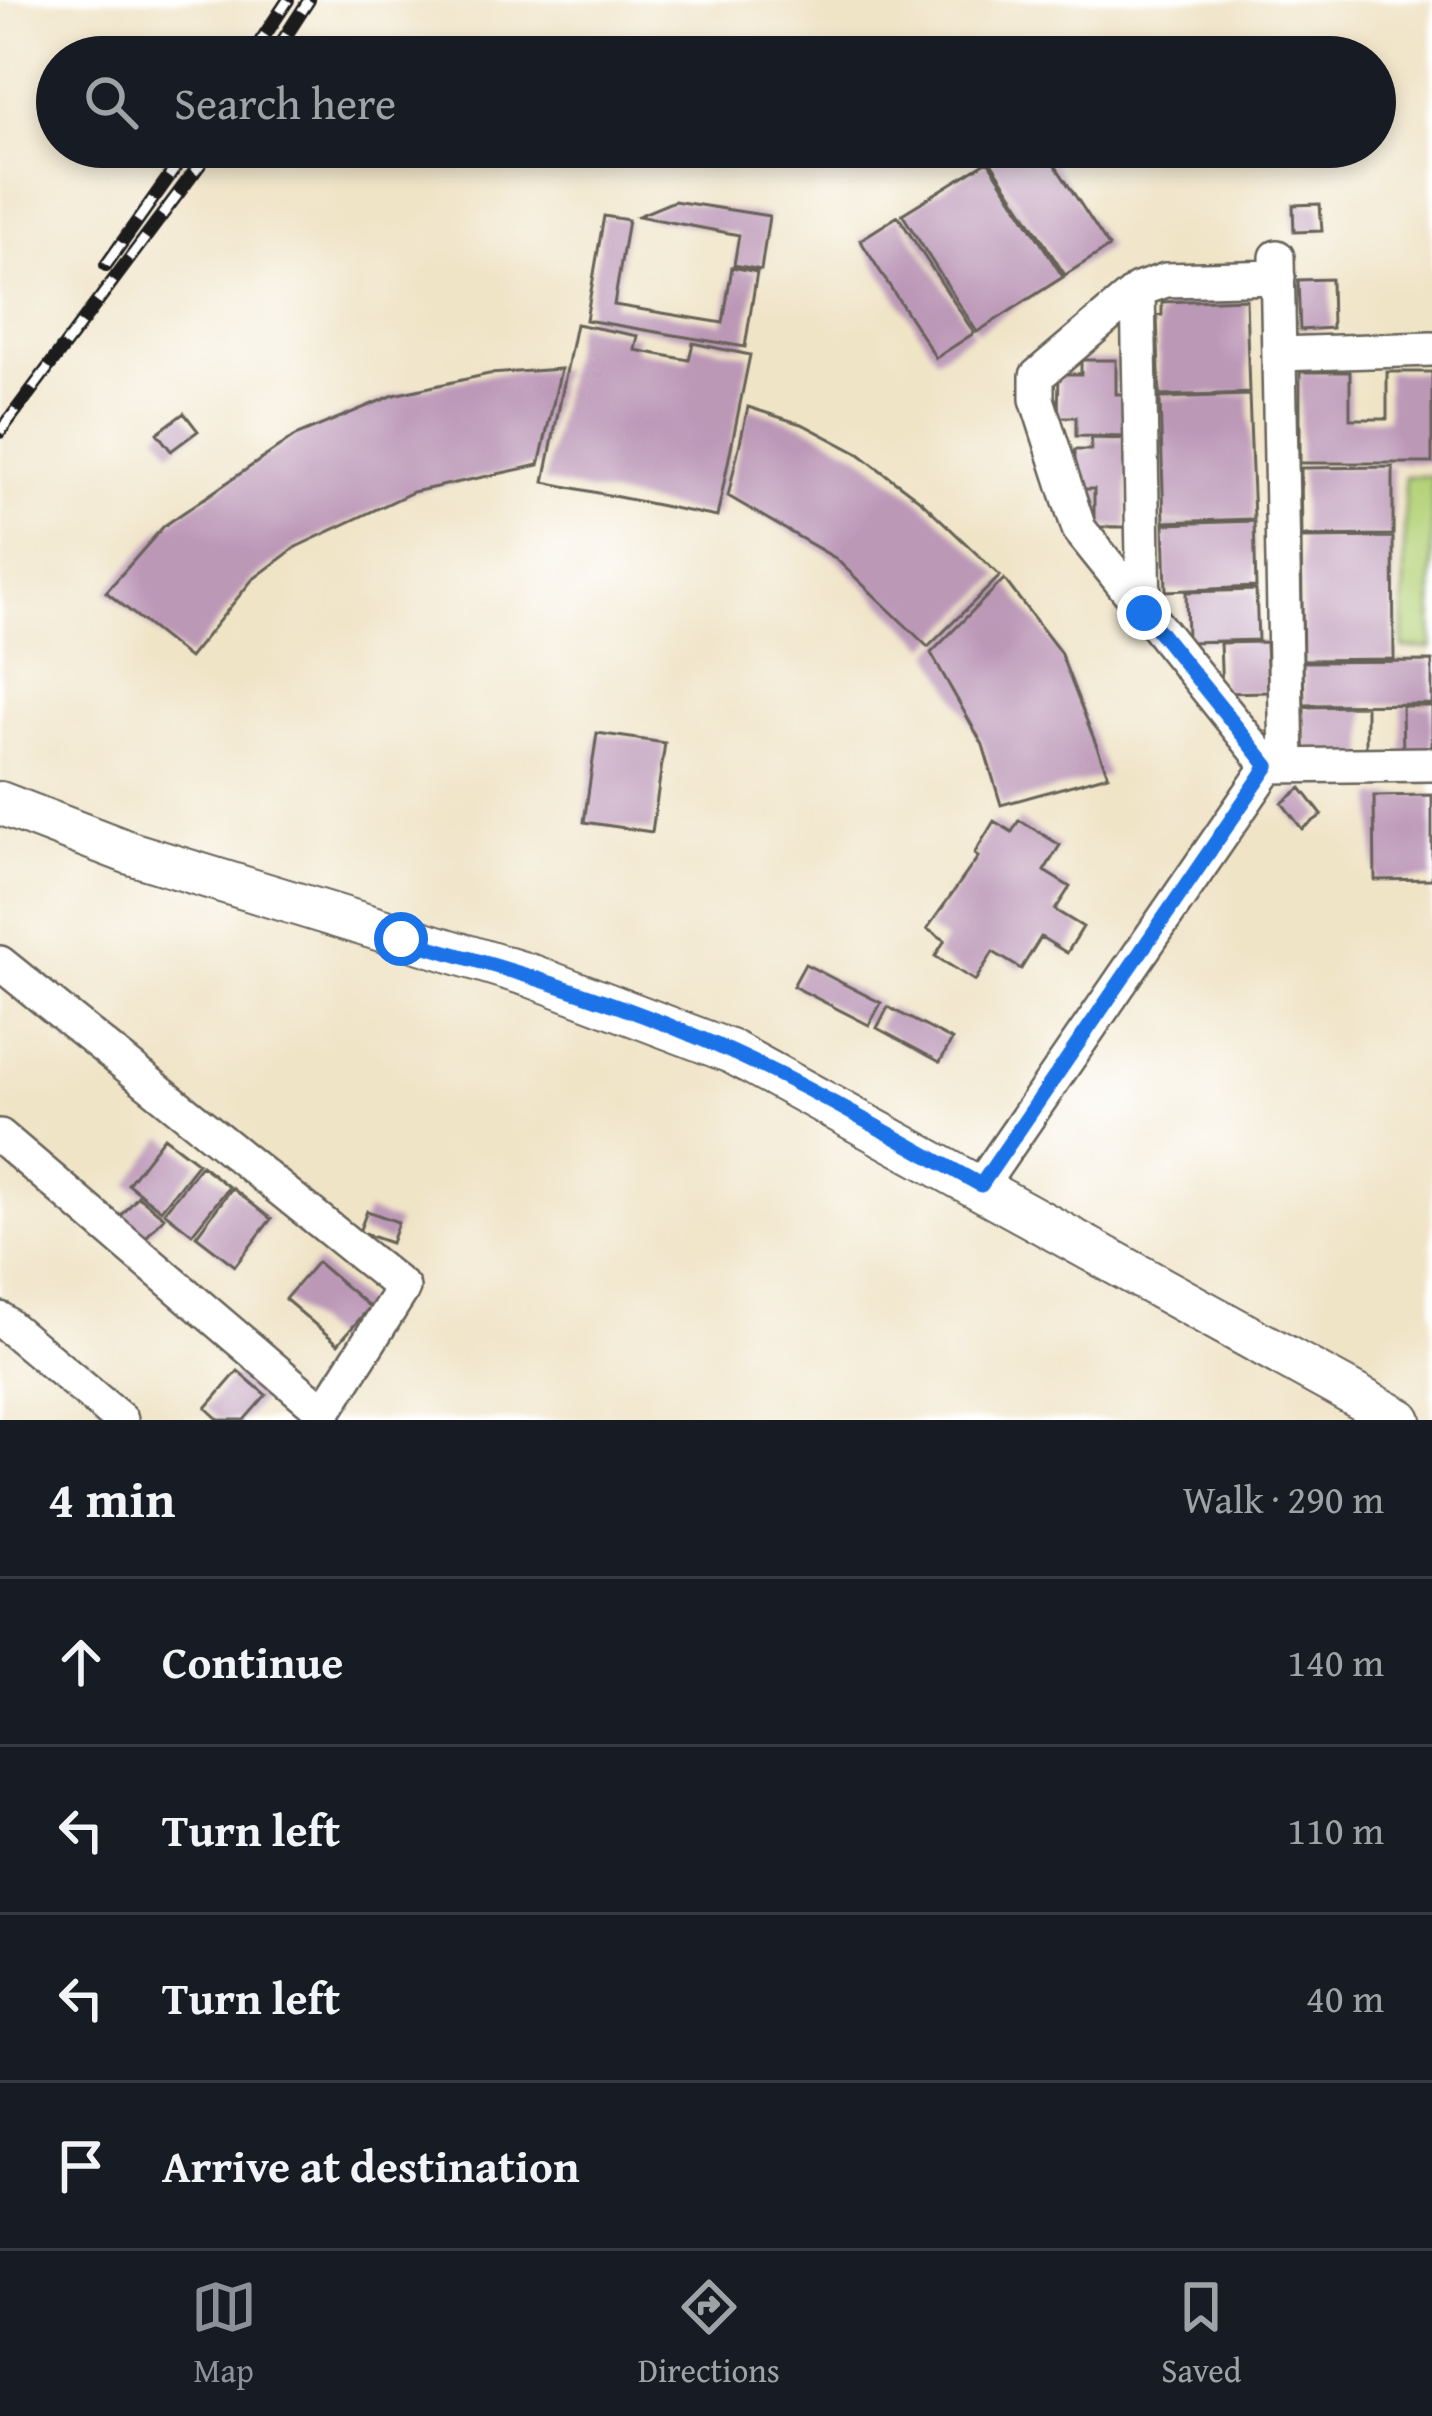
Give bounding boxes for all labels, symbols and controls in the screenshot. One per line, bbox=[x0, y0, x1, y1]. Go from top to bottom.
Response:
search box bbox=[36, 36, 1396, 168]
icon: search bbox=[78, 69, 144, 135]
text: Search here bbox=[174, 70, 396, 135]
route end bbox=[1117, 586, 1171, 640]
route start bbox=[374, 912, 428, 966]
text: 4 min bbox=[48, 1461, 175, 1536]
text: Walk · 290 m bbox=[1183, 1470, 1384, 1527]
icon: ahead bbox=[48, 1629, 114, 1695]
text: Continue bbox=[162, 1629, 343, 1694]
text: 140 m bbox=[1287, 1633, 1384, 1690]
icon: left bbox=[48, 1797, 114, 1863]
text: Turn left bbox=[162, 1797, 340, 1862]
text: 110 m bbox=[1287, 1801, 1384, 1858]
icon: left bbox=[48, 1965, 114, 2031]
text: Turn left bbox=[162, 1965, 340, 2030]
text: 40 m bbox=[1306, 1969, 1384, 2026]
icon: arrive bbox=[48, 2133, 114, 2199]
text: Arrive at destination bbox=[162, 2133, 580, 2198]
tab: Map bbox=[191, 2274, 257, 2394]
tab: Directions bbox=[638, 2274, 780, 2394]
tab: Saved bbox=[1161, 2274, 1241, 2394]

